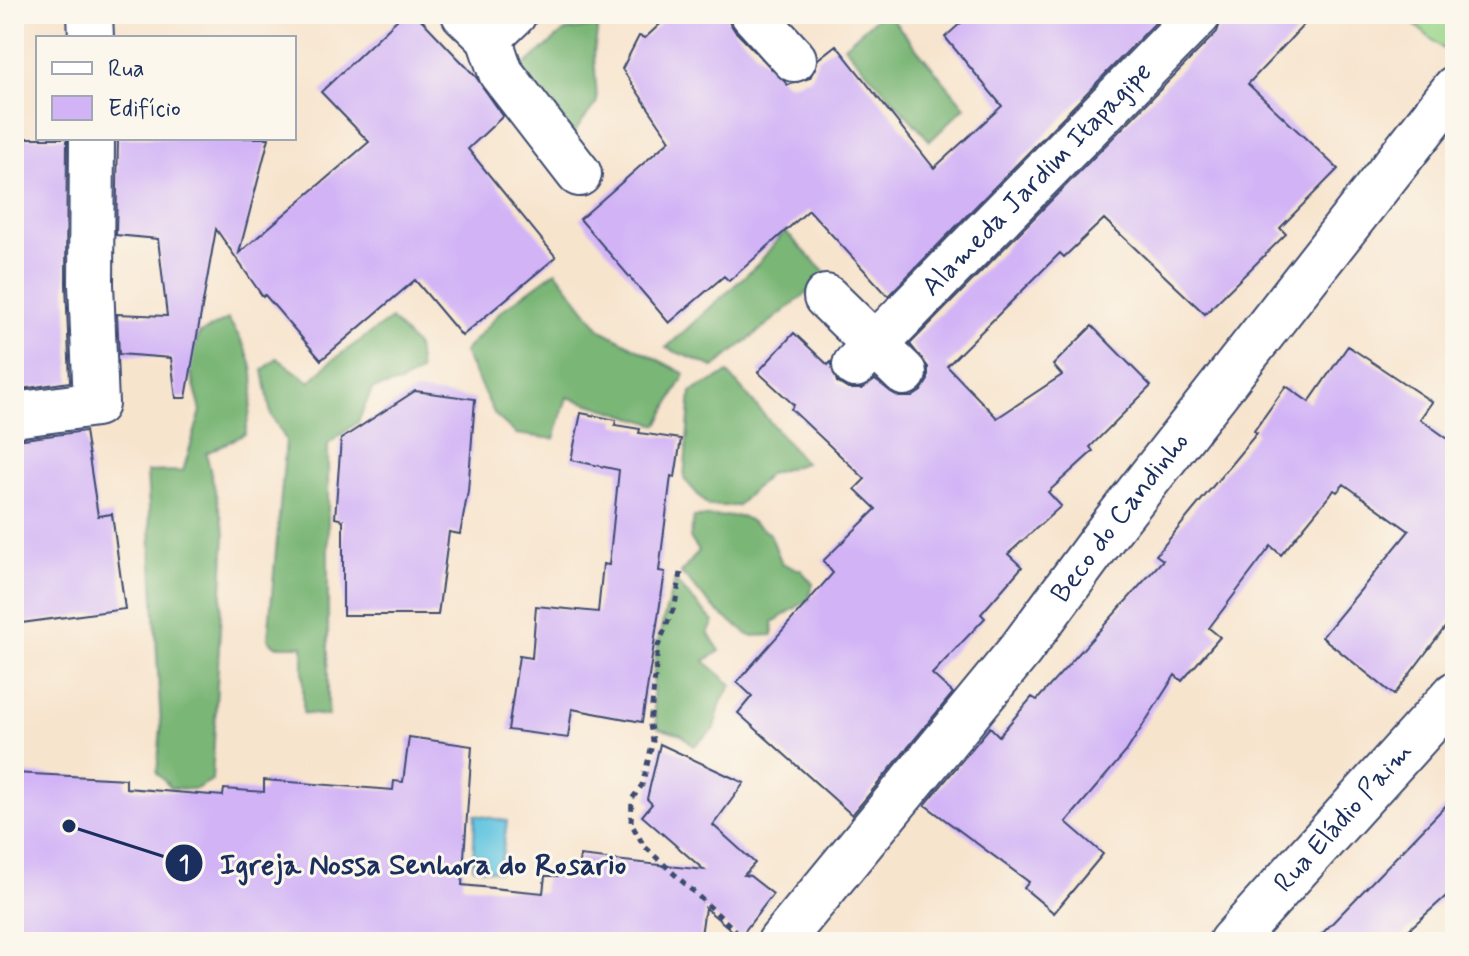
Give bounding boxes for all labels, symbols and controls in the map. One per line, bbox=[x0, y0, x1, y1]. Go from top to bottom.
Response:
legend bbox=[36, 36, 296, 140]
text: Rua bbox=[108, 54, 145, 85]
street label: Alameda Jardim Itapagipe bbox=[913, 54, 1160, 305]
text: Edifício bbox=[108, 94, 181, 125]
street label: Beco do Candinho bbox=[1043, 424, 1197, 610]
street label: Rua Eládio Paim bbox=[1266, 734, 1421, 901]
callout: Igreja Nossa Senhora do Rosario bbox=[164, 836, 643, 890]
text: Igreja Nossa Senhora do Rosario bbox=[220, 846, 626, 886]
text: 1 bbox=[179, 850, 189, 881]

